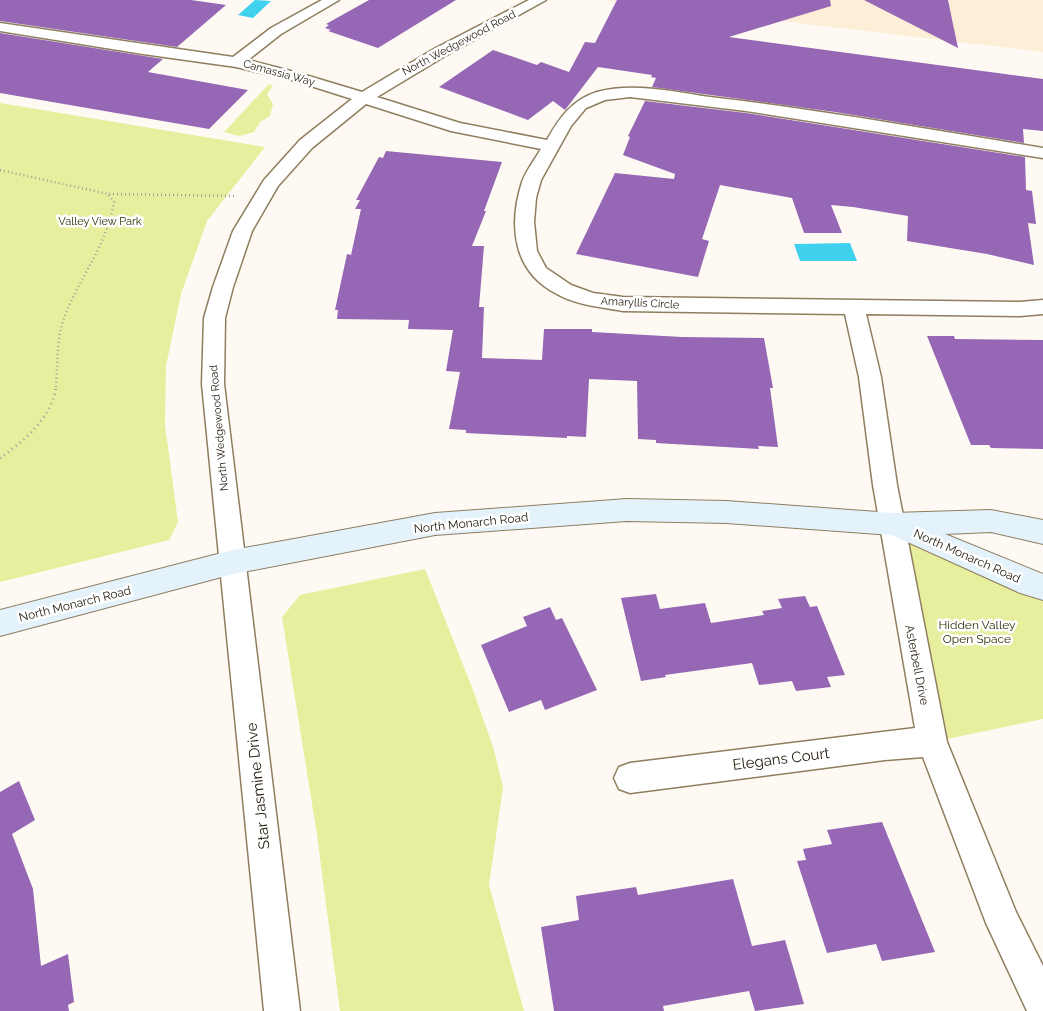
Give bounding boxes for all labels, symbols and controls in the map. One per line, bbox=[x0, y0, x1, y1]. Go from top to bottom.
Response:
street label: North Wedgewood Road bbox=[400, 8, 518, 78]
street label: Camassia Way bbox=[242, 57, 316, 89]
park label: Valley View Park bbox=[58, 215, 142, 228]
street label: Amaryllis Circle bbox=[600, 294, 680, 312]
street label: North Wedgewood Road bbox=[207, 364, 231, 492]
street label: North Monarch Road bbox=[413, 510, 529, 536]
street label: North Monarch Road bbox=[912, 526, 1022, 586]
street label: North Monarch Road bbox=[17, 583, 133, 625]
park label: Hidden Valley Open Space bbox=[938, 618, 1016, 646]
street label: Asterbell Drive bbox=[902, 624, 932, 706]
street label: Star Jasmine Drive bbox=[242, 722, 274, 850]
street label: Elegans Court bbox=[731, 744, 831, 774]

